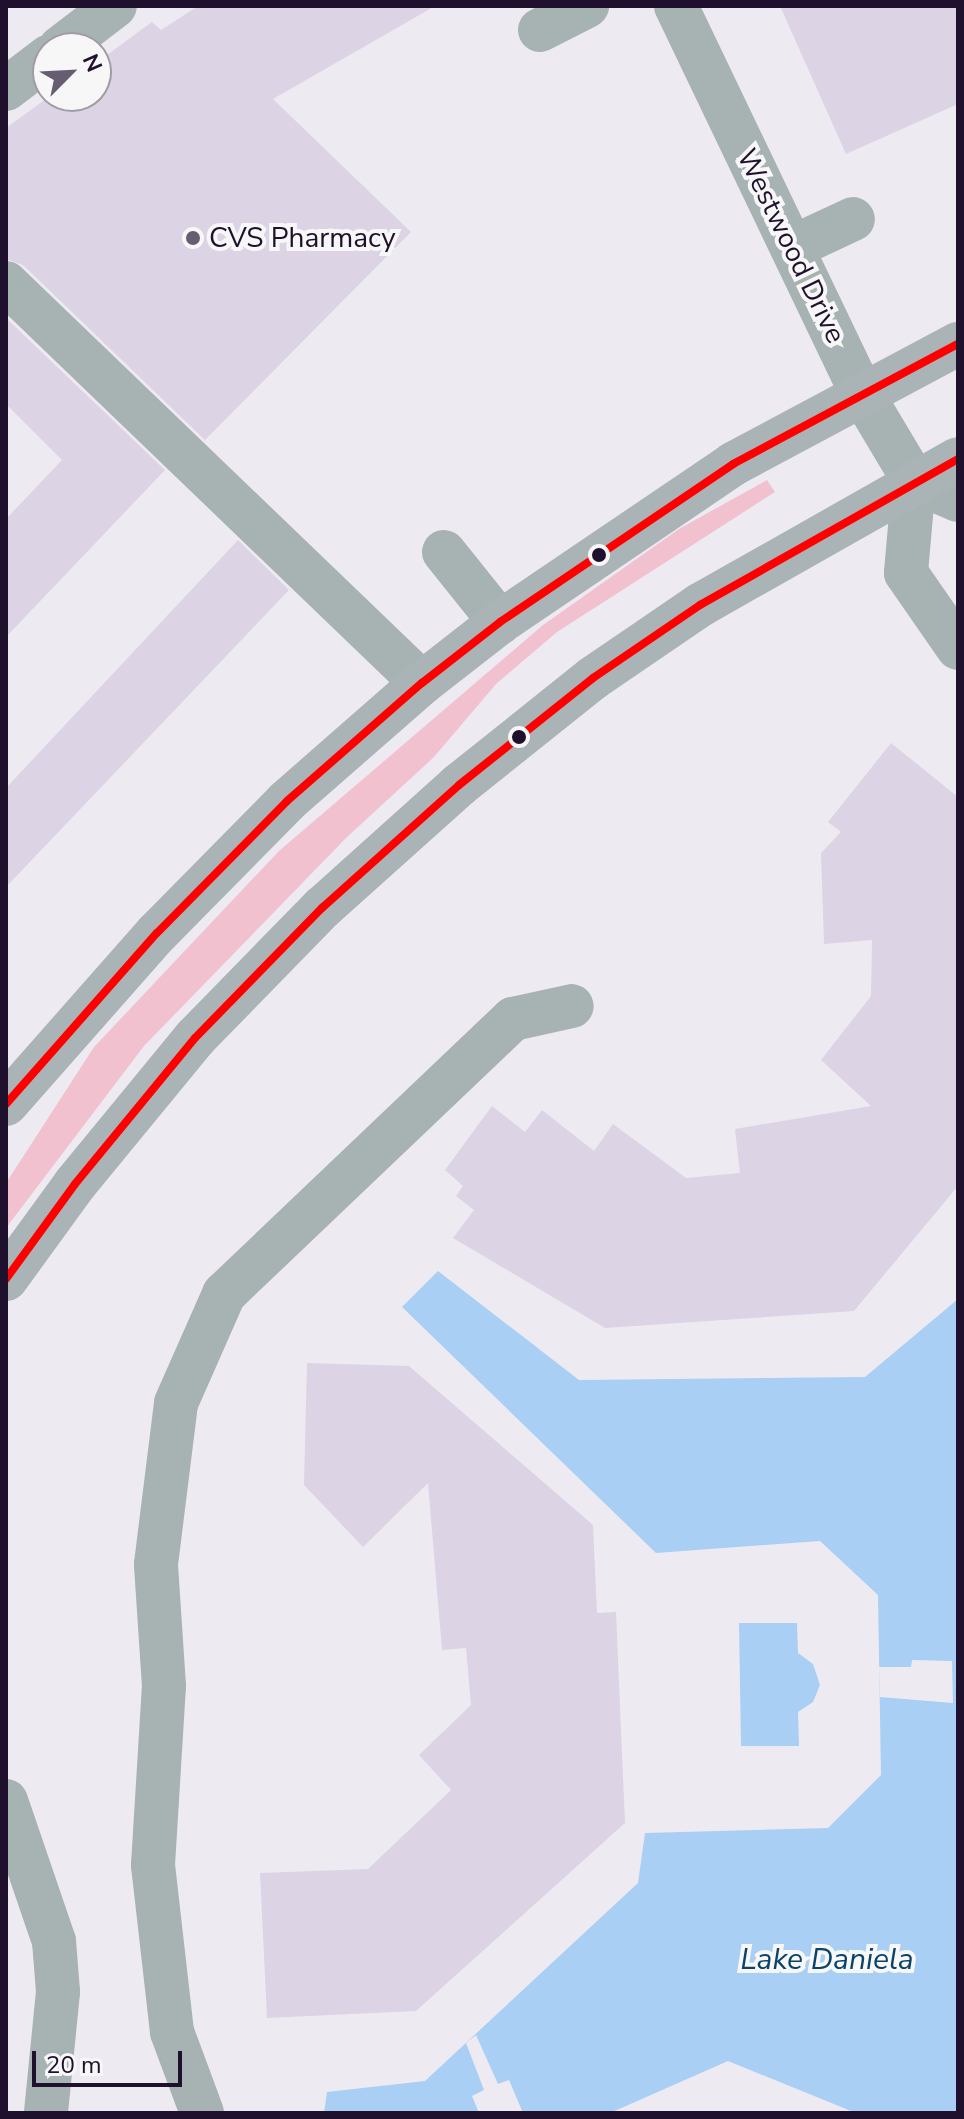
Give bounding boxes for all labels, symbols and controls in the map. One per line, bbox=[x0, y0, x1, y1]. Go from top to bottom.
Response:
north arrow bbox=[32, 32, 112, 112]
text: N bbox=[75, 49, 109, 77]
street label: Westwood Drive bbox=[729, 143, 853, 349]
place label: CVS Pharmacy bbox=[209, 221, 396, 255]
marker: CVS Pharmacy bbox=[184, 229, 202, 247]
unlabelled marker bbox=[591, 547, 607, 563]
unlabelled marker bbox=[511, 729, 527, 745]
water label: Lake Daniela bbox=[740, 1942, 914, 1978]
scale bar bbox=[36, 2035, 186, 2085]
text: 20 m bbox=[46, 2049, 102, 2081]

